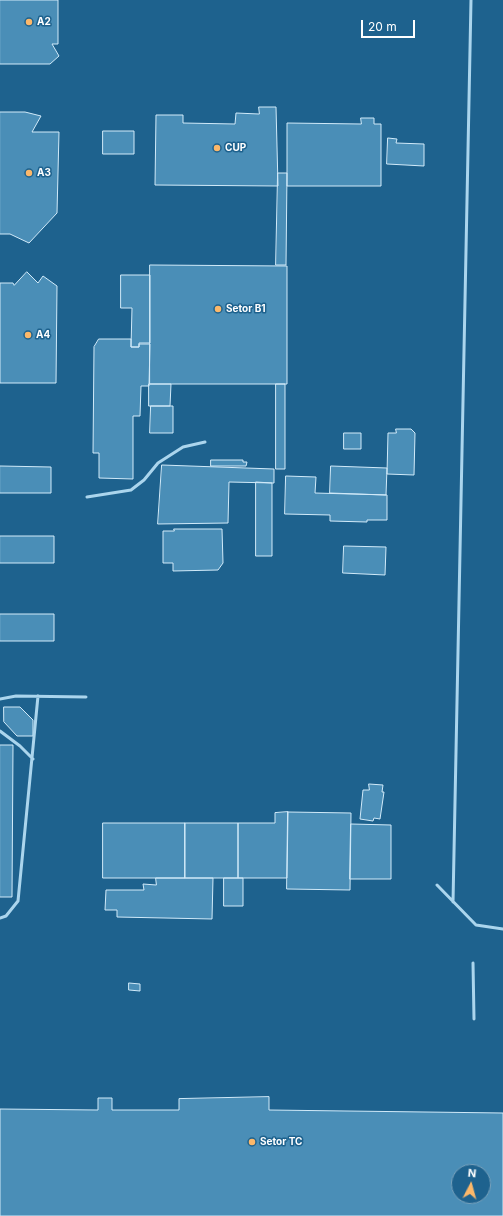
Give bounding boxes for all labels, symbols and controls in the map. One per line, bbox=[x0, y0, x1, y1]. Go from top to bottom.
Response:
scale bar bbox=[363, 12, 417, 38]
place label: A2 bbox=[37, 16, 51, 28]
marker: A2 bbox=[24, 17, 34, 27]
text: 20 m bbox=[368, 19, 397, 34]
place label: CUP bbox=[225, 142, 246, 154]
marker: CUP bbox=[212, 143, 222, 153]
place label: A3 bbox=[37, 167, 51, 179]
marker: A3 bbox=[24, 168, 34, 178]
place label: Setor B1 bbox=[226, 303, 266, 315]
marker: Setor B1 bbox=[213, 304, 223, 314]
place label: A4 bbox=[36, 329, 50, 341]
marker: A4 bbox=[23, 330, 33, 340]
place label: Setor TC bbox=[260, 1136, 302, 1148]
marker: Setor TC bbox=[247, 1137, 257, 1147]
north arrow bbox=[451, 1164, 491, 1204]
text: N bbox=[467, 1166, 477, 1180]

